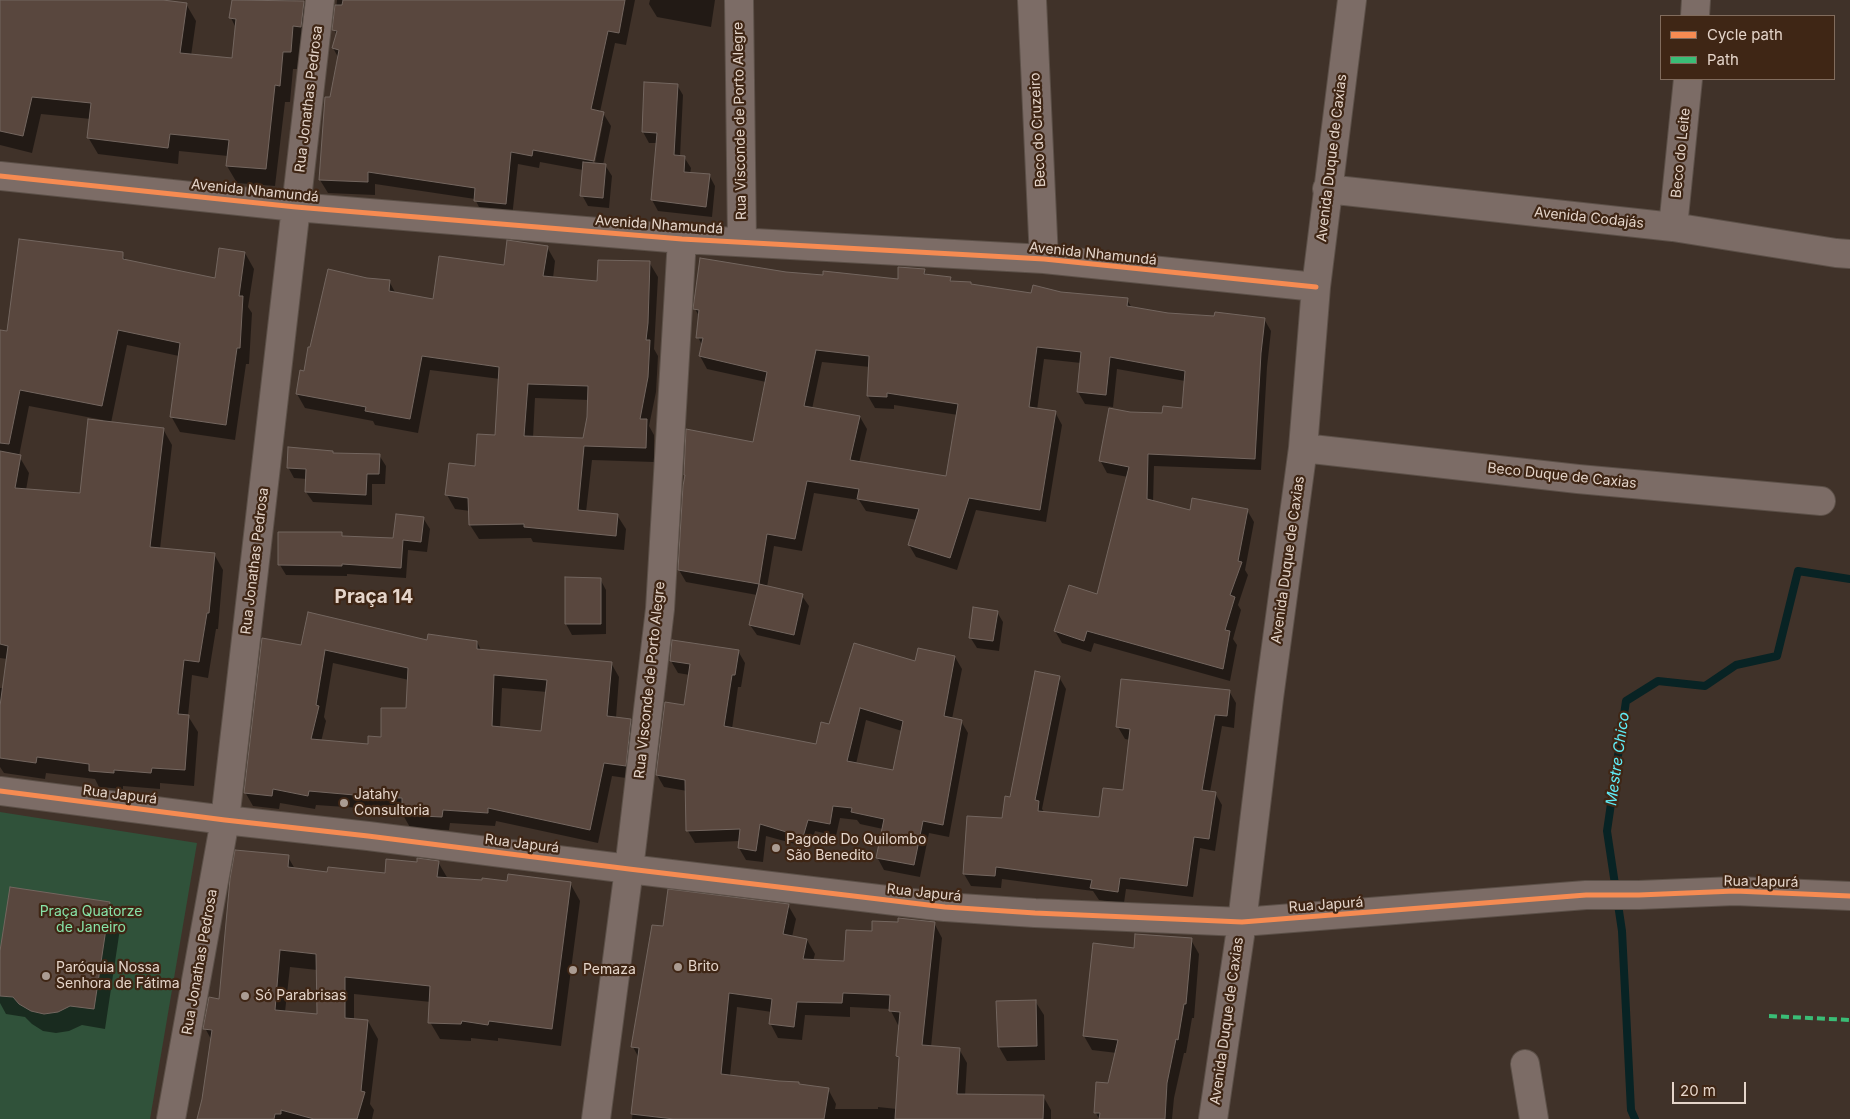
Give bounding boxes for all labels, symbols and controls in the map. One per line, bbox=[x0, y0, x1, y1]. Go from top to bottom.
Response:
legend bbox=[1660, 15, 1835, 80]
street label: Rua Visconde de Porto Alegre bbox=[730, 22, 750, 220]
street label: Rua Jonathas Pedrosa bbox=[292, 25, 326, 173]
text: Cycle path bbox=[1707, 25, 1783, 44]
text: Path bbox=[1707, 50, 1739, 69]
street label: Beco do Cruzeiro bbox=[1027, 72, 1049, 188]
street label: Avenida Duque de Caxias bbox=[1313, 73, 1351, 243]
street label: Beco do Leite bbox=[1668, 107, 1694, 199]
street label: Avenida Nhamundá bbox=[190, 176, 320, 206]
street label: Avenida Codajás bbox=[1533, 204, 1645, 232]
street label: Avenida Nhamundá bbox=[594, 212, 724, 238]
street label: Avenida Nhamundá bbox=[1028, 239, 1158, 269]
street label: Beco Duque de Caxias bbox=[1487, 460, 1637, 492]
street label: Avenida Duque de Caxias bbox=[1268, 475, 1308, 645]
street label: Rua Jonathas Pedrosa bbox=[238, 487, 272, 635]
street label: Rua Visconde de Porto Alegre bbox=[631, 581, 669, 779]
district label: Praça 14 bbox=[335, 586, 413, 608]
water label: Mestre Chico bbox=[1603, 711, 1633, 807]
street label: Rua Japurá bbox=[82, 782, 158, 808]
place label: Jatahy Consultoria bbox=[354, 787, 430, 820]
marker: Jatahy Consultoria bbox=[338, 797, 350, 809]
street label: Rua Japurá bbox=[484, 831, 560, 857]
place label: Pagode Do Quilombo São Benedito bbox=[786, 832, 926, 864]
marker: Pagode Do Quilombo São Benedito bbox=[770, 842, 782, 854]
street label: Rua Japurá bbox=[1723, 873, 1799, 891]
street label: Rua Japurá bbox=[886, 881, 962, 905]
street label: Rua Jonathas Pedrosa bbox=[179, 888, 221, 1036]
street label: Rua Japurá bbox=[1288, 894, 1364, 916]
park label: Praça Quatorze de Janeiro bbox=[40, 904, 142, 936]
street label: Avenida Duque de Caxias bbox=[1207, 936, 1247, 1106]
place label: Brito bbox=[688, 959, 719, 975]
place label: Paróquia Nossa Senhora de Fátima bbox=[56, 960, 180, 992]
marker: Brito bbox=[672, 961, 684, 973]
place label: Pemaza bbox=[583, 962, 636, 978]
marker: Pemaza bbox=[567, 964, 579, 976]
marker: Paróquia Nossa Senhora de Fátima bbox=[40, 970, 52, 982]
place label: Só Parabrisas bbox=[255, 988, 346, 1004]
marker: Só Parabrisas bbox=[239, 990, 251, 1002]
scale bar bbox=[1675, 1072, 1749, 1104]
text: 20 m bbox=[1680, 1081, 1716, 1100]

